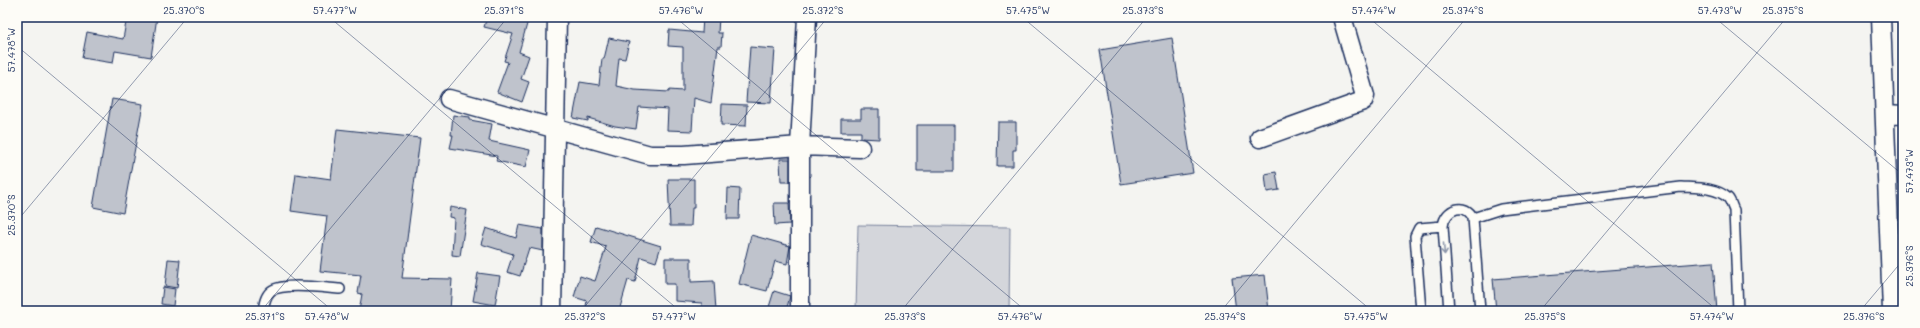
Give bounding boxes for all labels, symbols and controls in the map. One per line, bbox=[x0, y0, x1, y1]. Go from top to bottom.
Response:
text: 25.370°S bbox=[163, 3, 205, 17]
text: 57.477°W bbox=[313, 3, 357, 17]
text: 25.371°S bbox=[484, 3, 524, 17]
text: 57.476°W bbox=[659, 3, 703, 17]
text: 25.372°S bbox=[803, 3, 844, 17]
text: 57.475°W bbox=[1006, 3, 1050, 17]
text: 25.373°S bbox=[1122, 3, 1164, 17]
text: 57.474°W bbox=[1352, 3, 1396, 17]
text: 25.374°S bbox=[1442, 3, 1484, 17]
text: 57.473°W bbox=[1698, 3, 1742, 17]
text: 25.375°S bbox=[1762, 3, 1804, 17]
text: 57.478°W bbox=[4, 28, 18, 72]
text: 57.473°W bbox=[1902, 149, 1916, 193]
text: 25.370°S bbox=[4, 194, 18, 236]
one-way arrow bbox=[1441, 242, 1448, 255]
text: 25.376°S bbox=[1902, 245, 1916, 287]
text: 25.371°S bbox=[245, 309, 285, 323]
text: 57.478°W bbox=[305, 309, 349, 323]
text: 25.372°S bbox=[565, 309, 606, 323]
text: 57.477°W bbox=[652, 309, 696, 323]
text: 25.373°S bbox=[884, 309, 926, 323]
text: 57.476°W bbox=[998, 309, 1042, 323]
text: 25.374°S bbox=[1204, 309, 1246, 323]
text: 57.475°W bbox=[1344, 309, 1388, 323]
text: 25.375°S bbox=[1524, 309, 1566, 323]
text: 57.474°W bbox=[1690, 309, 1734, 323]
text: 25.376°S bbox=[1843, 309, 1885, 323]

